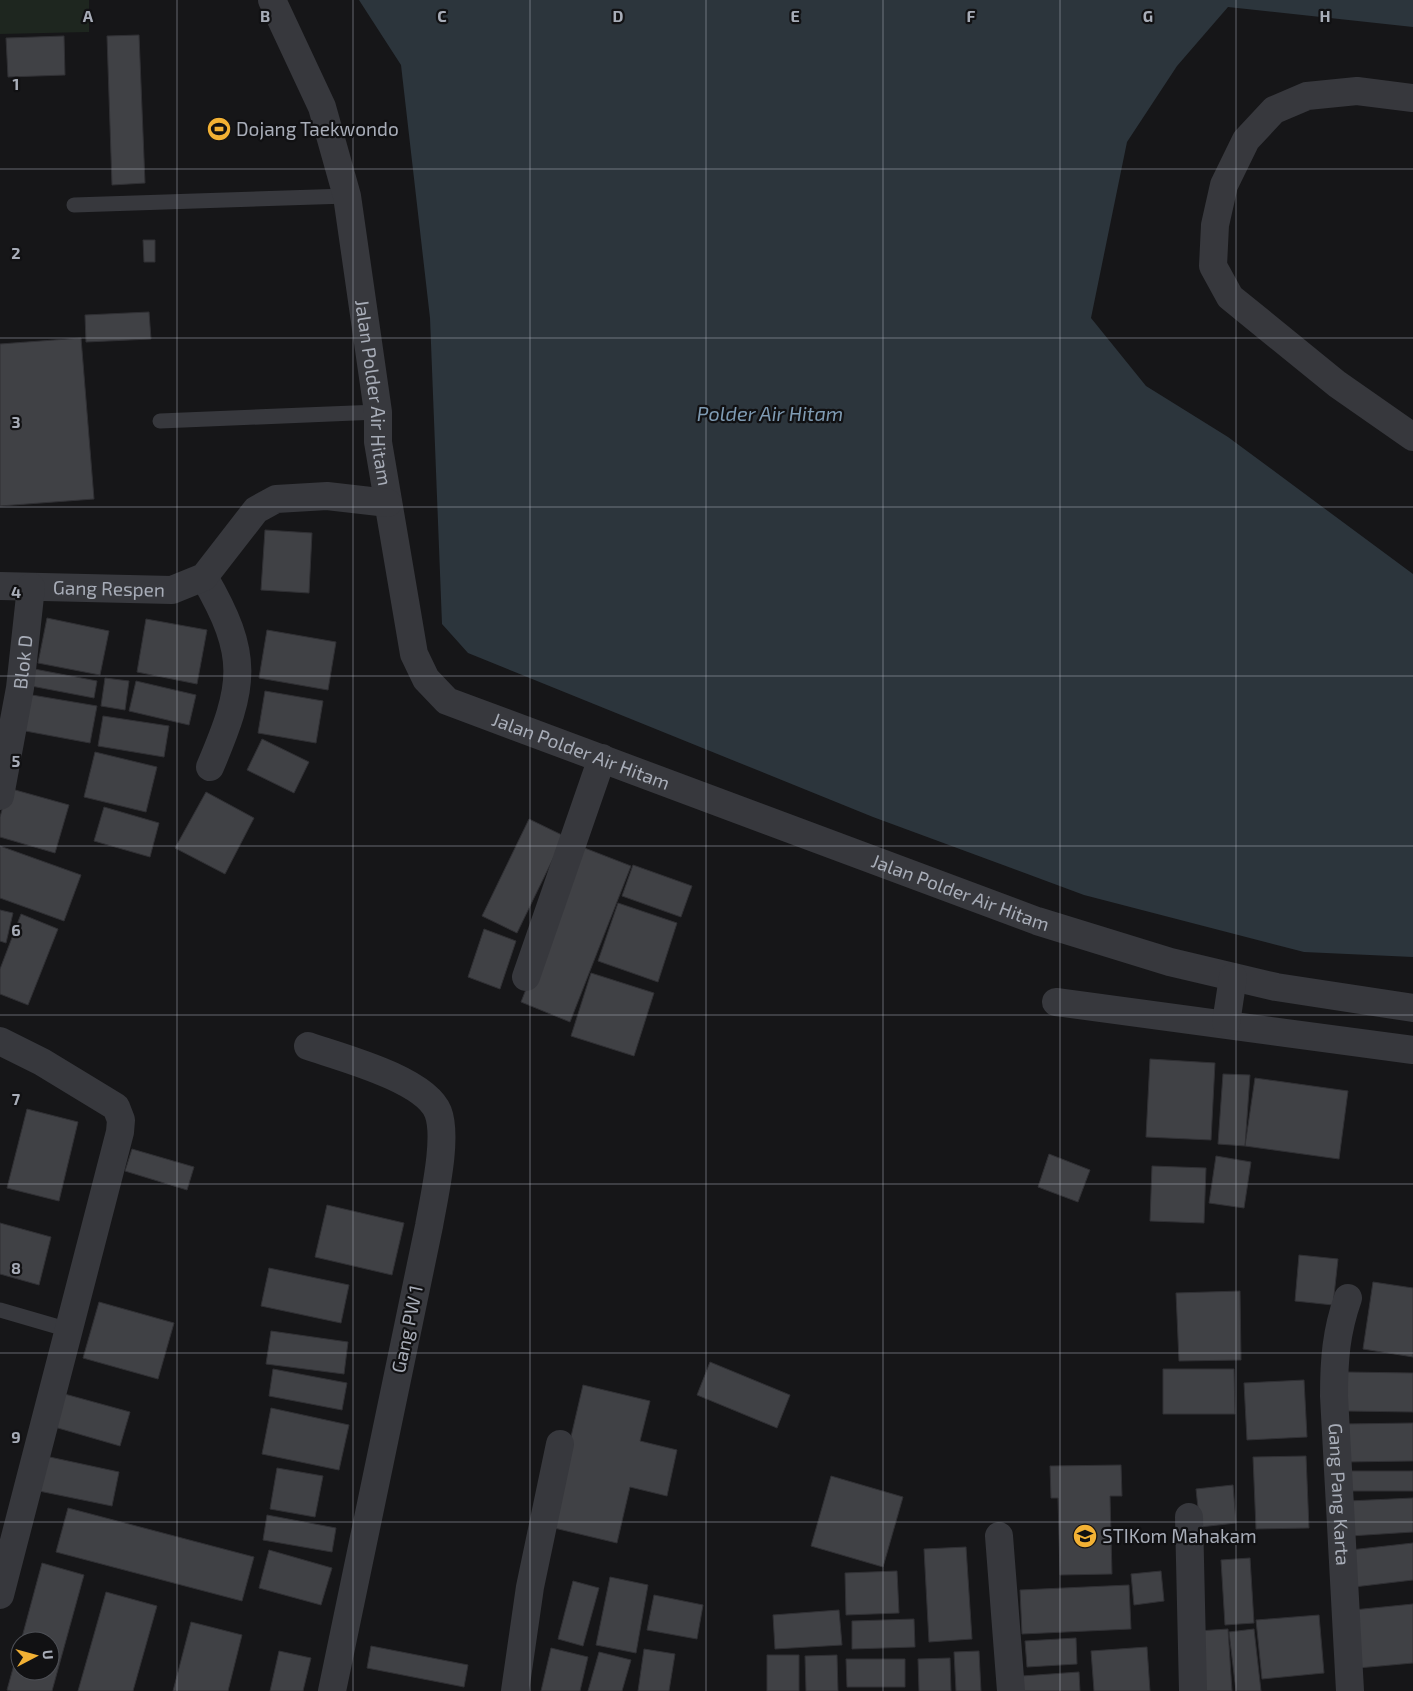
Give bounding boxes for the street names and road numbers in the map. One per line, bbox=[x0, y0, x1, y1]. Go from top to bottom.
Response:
street label: Jalan Polder Air Hitam bbox=[351, 298, 397, 487]
street label: Gang Respen bbox=[53, 575, 165, 601]
street label: Blok D bbox=[8, 634, 37, 690]
street label: Jalan Polder Air Hitam bbox=[489, 707, 673, 794]
street label: Jalan Polder Air Hitam bbox=[869, 848, 1052, 935]
street label: Gang PW 1 bbox=[386, 1283, 427, 1375]
street label: Gang Pang Karta bbox=[1324, 1422, 1355, 1566]

